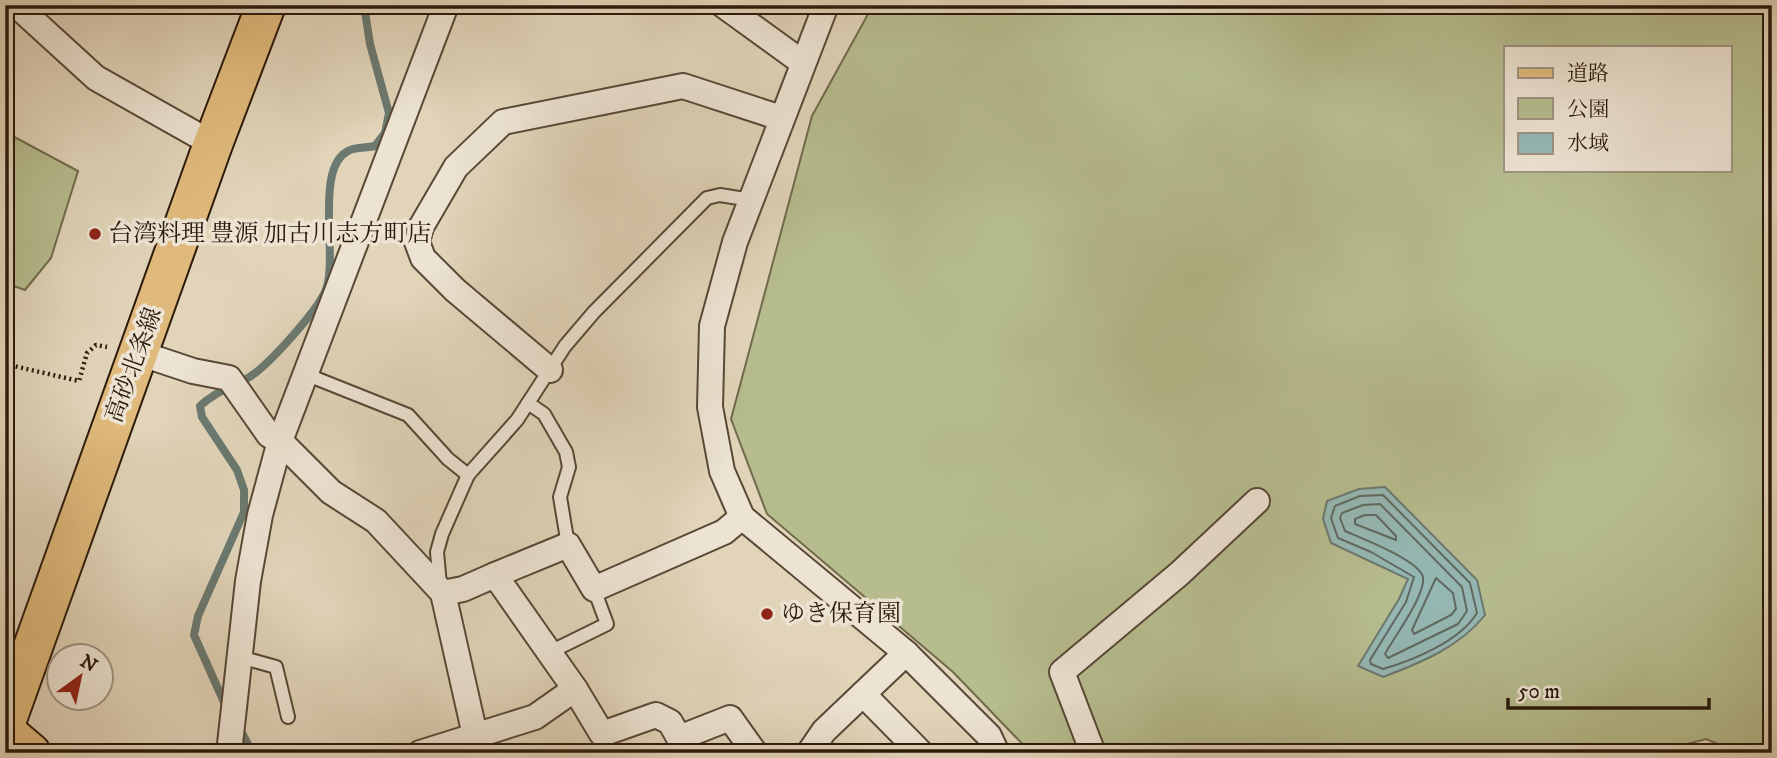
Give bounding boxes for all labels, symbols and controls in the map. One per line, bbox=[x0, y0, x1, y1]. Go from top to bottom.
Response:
legend bbox=[1504, 46, 1732, 172]
text: 道路 bbox=[1567, 61, 1609, 87]
text: 公園 bbox=[1567, 97, 1609, 123]
text: 水域 bbox=[1567, 131, 1609, 157]
place label: 台湾料理 豊源 加古川志方町店 bbox=[109, 219, 431, 249]
marker: 台湾料理 豊源 加古川志方町店 bbox=[87, 226, 103, 242]
street label: 高砂北条線 bbox=[99, 303, 169, 427]
place label: ゆき保育園 bbox=[781, 599, 901, 629]
marker: ゆき保育園 bbox=[759, 606, 775, 622]
north arrow bbox=[46, 642, 116, 712]
text: N bbox=[76, 650, 102, 678]
scale bar bbox=[1508, 667, 1709, 711]
text: 50 m bbox=[1518, 679, 1560, 705]

